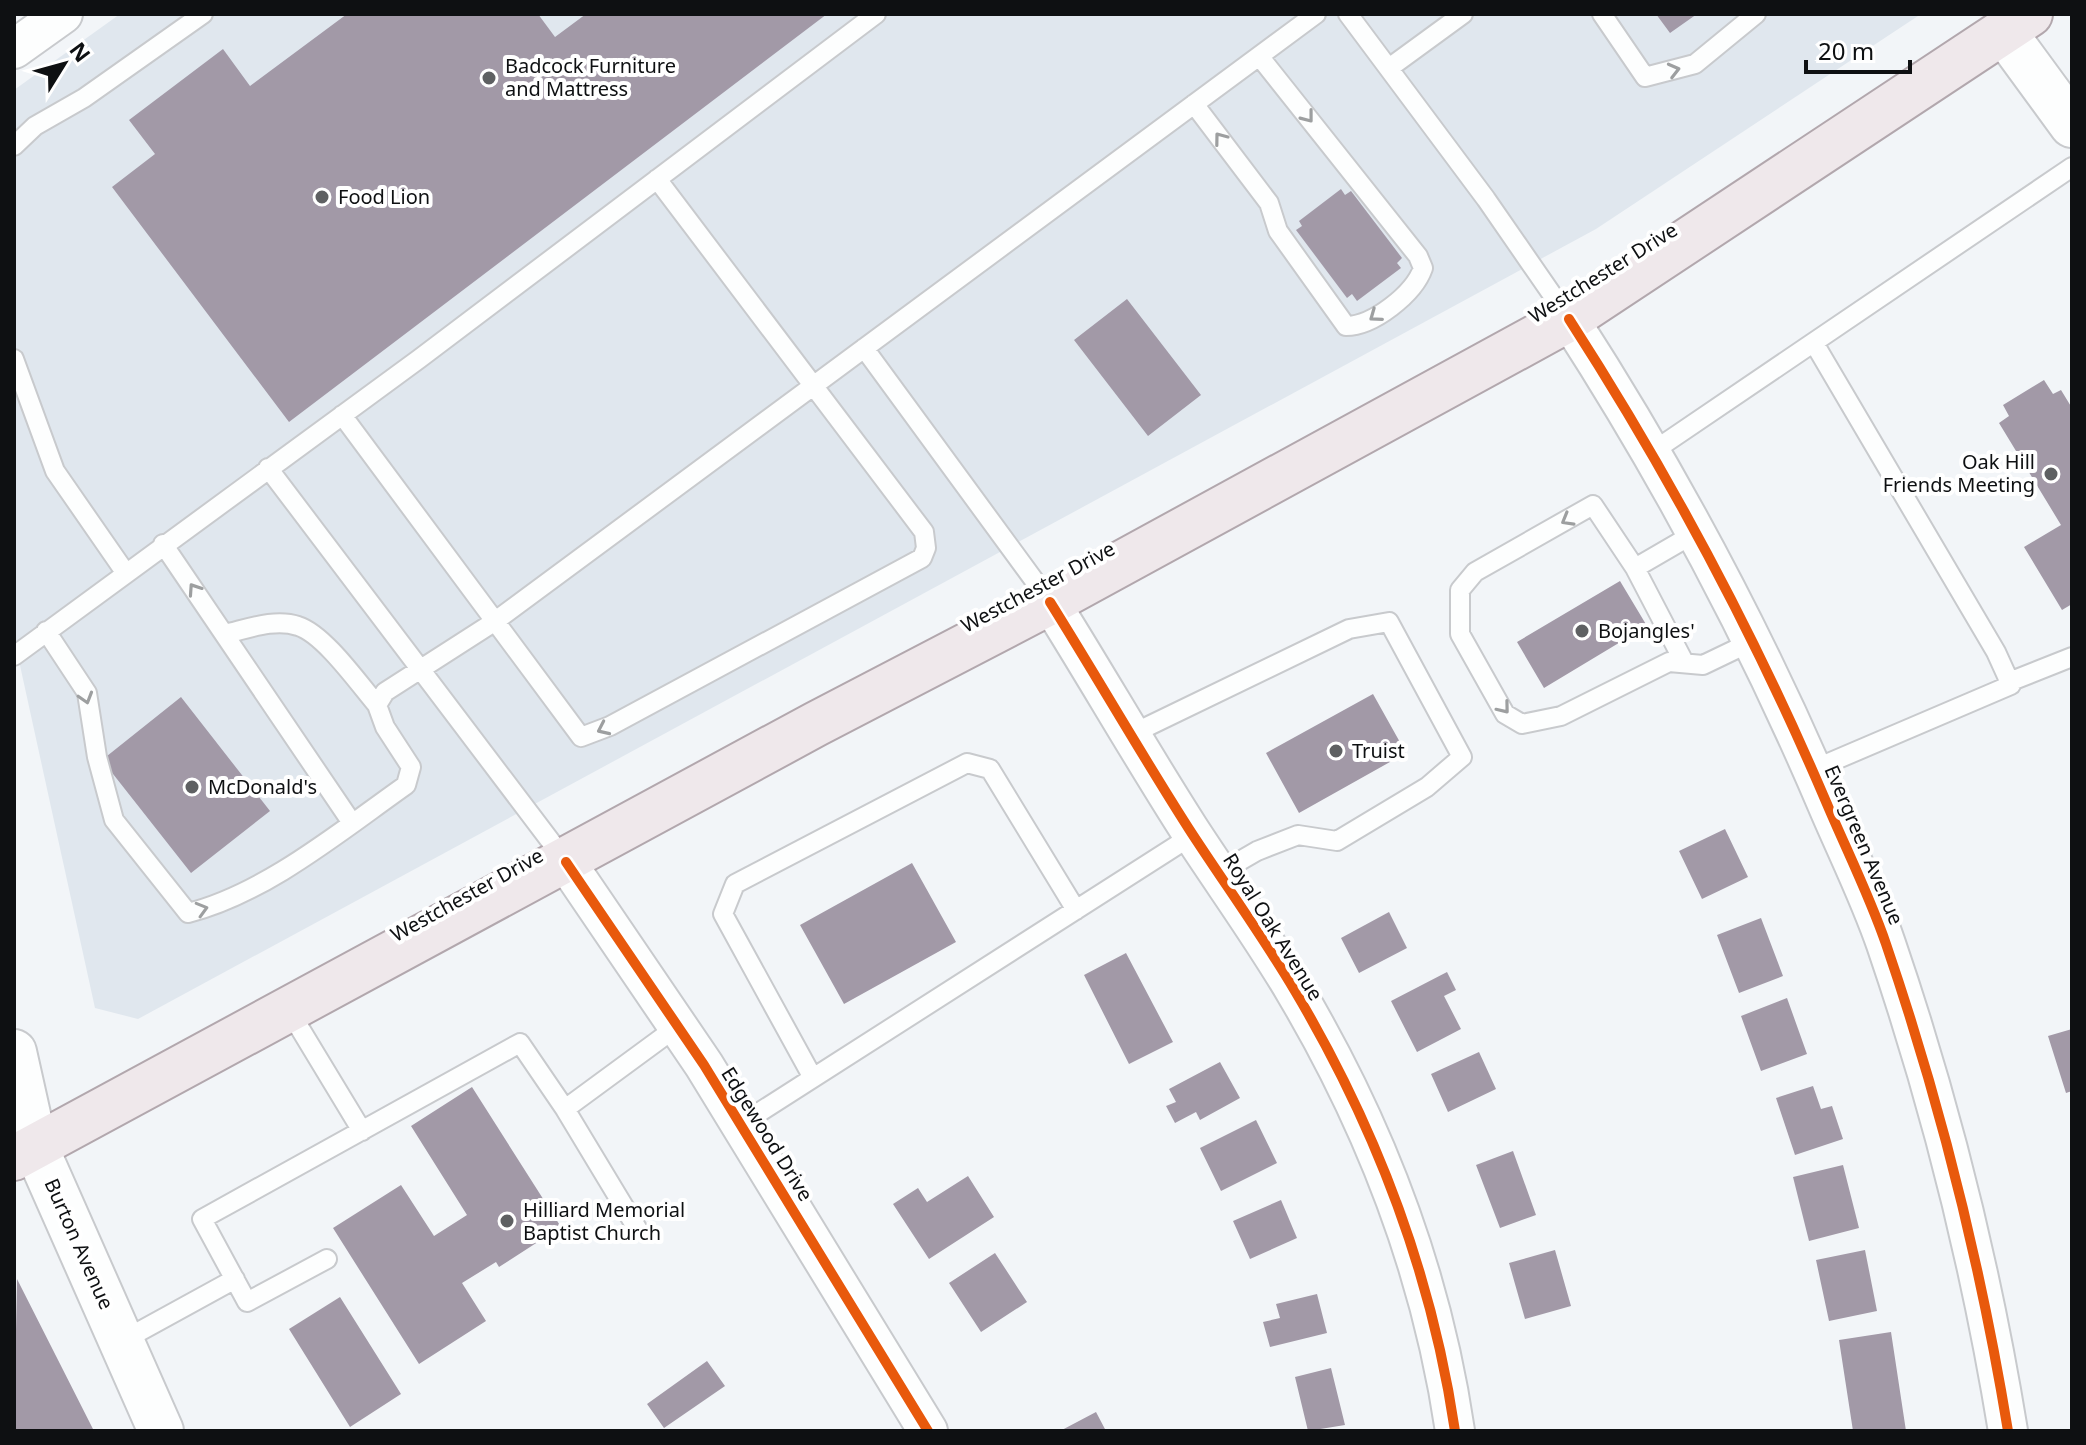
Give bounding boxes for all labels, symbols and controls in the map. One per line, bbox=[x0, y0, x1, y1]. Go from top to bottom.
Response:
north arrow bbox=[24, 24, 104, 104]
scale bar bbox=[1806, 24, 1910, 74]
text: 20 m bbox=[1818, 34, 1874, 67]
text: N bbox=[63, 35, 98, 68]
place label: Badcock Furniture and Mattress bbox=[505, 52, 676, 102]
one-way arrow bbox=[1666, 62, 1680, 79]
marker: Badcock Furniture and Mattress bbox=[480, 69, 498, 87]
one-way arrow bbox=[1298, 108, 1313, 122]
one-way arrow bbox=[1215, 132, 1230, 147]
place label: Food Lion bbox=[338, 183, 430, 210]
marker: Food Lion bbox=[313, 188, 331, 206]
street label: Westchester Drive bbox=[1523, 216, 1682, 329]
one-way arrow bbox=[1370, 306, 1384, 320]
place label: Oak Hill Friends Meeting bbox=[1883, 448, 2035, 498]
marker: Oak Hill Friends Meeting bbox=[2042, 465, 2060, 483]
one-way arrow bbox=[1561, 510, 1576, 526]
street label: Westchester Drive bbox=[956, 535, 1119, 639]
one-way arrow bbox=[189, 584, 204, 598]
place label: Bojangles' bbox=[1598, 617, 1695, 644]
marker: Bojangles' bbox=[1573, 622, 1591, 640]
one-way arrow bbox=[76, 691, 93, 704]
one-way arrow bbox=[1495, 699, 1509, 714]
one-way arrow bbox=[597, 719, 612, 735]
place label: Truist bbox=[1352, 737, 1405, 764]
marker: Truist bbox=[1327, 742, 1345, 760]
street label: Evergreen Avenue bbox=[1819, 761, 1910, 929]
place label: McDonald's bbox=[208, 773, 317, 800]
marker: McDonald's bbox=[183, 778, 201, 796]
street label: Westchester Drive bbox=[386, 841, 548, 948]
street label: Royal Oak Avenue bbox=[1217, 848, 1330, 1005]
one-way arrow bbox=[195, 902, 209, 919]
street label: Edgewood Drive bbox=[715, 1062, 820, 1206]
street label: Burton Avenue bbox=[39, 1174, 120, 1314]
place label: Hilliard Memorial Baptist Church bbox=[523, 1196, 685, 1246]
marker: Hilliard Memorial Baptist Church bbox=[498, 1212, 516, 1230]

